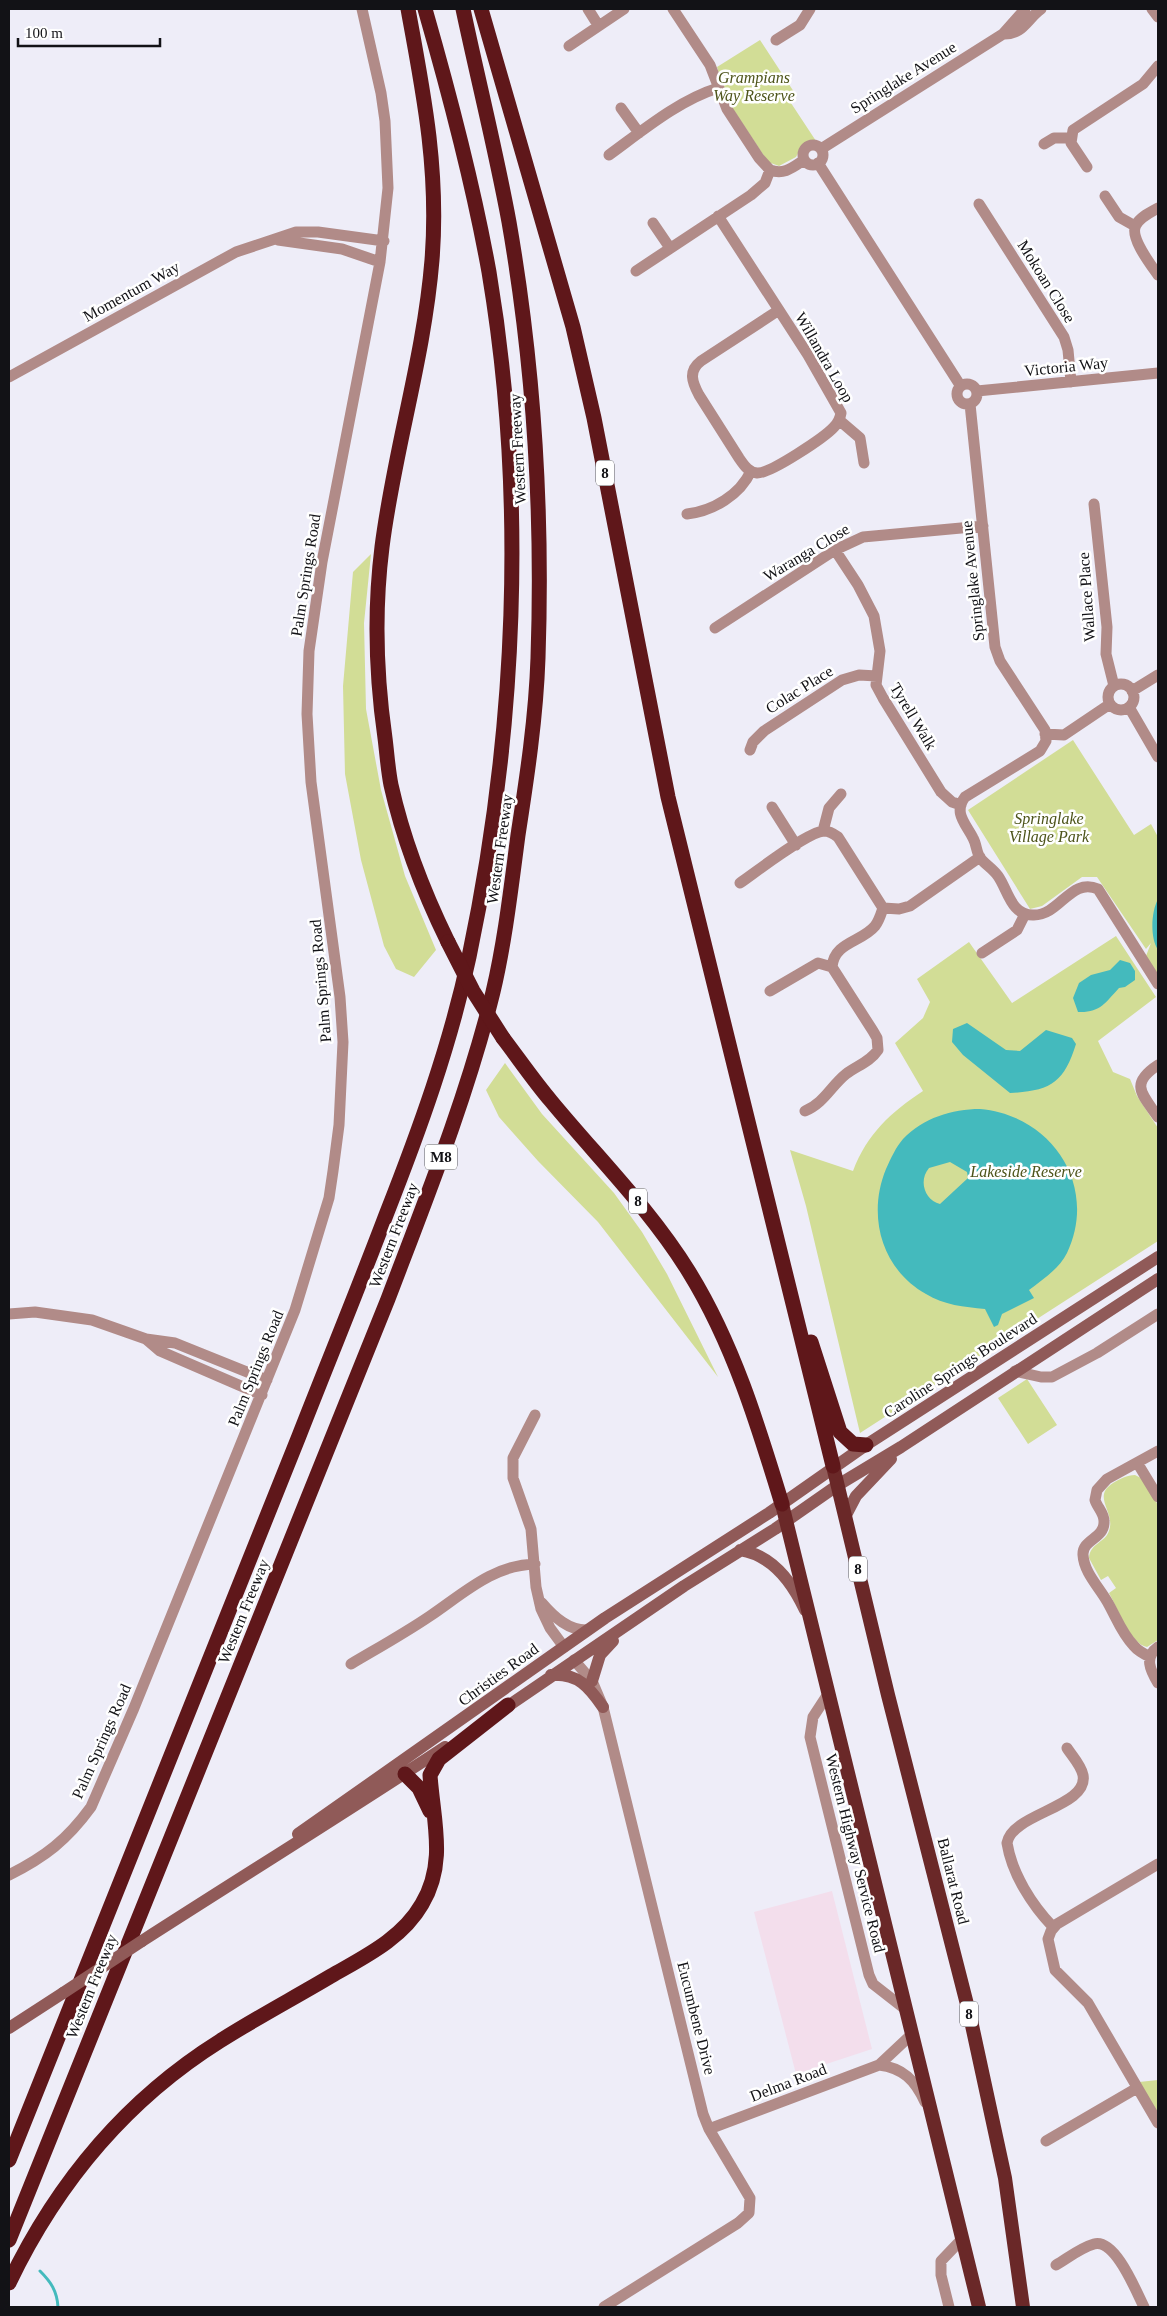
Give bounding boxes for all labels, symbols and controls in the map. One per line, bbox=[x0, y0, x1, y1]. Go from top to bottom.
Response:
scale bar bbox=[18, 15, 160, 47]
text: 100 m bbox=[25, 25, 63, 41]
street label: Springlake Avenue bbox=[847, 38, 960, 118]
park label: Grampians Way Reserve bbox=[713, 69, 795, 105]
street label: Mokoan Close bbox=[1015, 237, 1079, 326]
street label: Momentum Way bbox=[80, 258, 183, 326]
street label: Willandra Loop bbox=[791, 309, 857, 406]
street label: Victoria Way bbox=[1023, 354, 1109, 380]
street label: Western Freeway bbox=[506, 393, 530, 505]
road number: 8 bbox=[596, 460, 614, 486]
street label: Palm Springs Road bbox=[287, 513, 325, 638]
street label: Waranga Close bbox=[760, 520, 853, 586]
street label: Springlake Avenue bbox=[958, 520, 988, 642]
street label: Wallace Place bbox=[1075, 552, 1098, 642]
street label: Colac Place bbox=[763, 662, 836, 717]
street label: Tyrell Walk bbox=[886, 680, 940, 753]
street label: Western Freeway bbox=[483, 793, 517, 905]
park label: Springlake Village Park bbox=[1009, 810, 1090, 846]
street label: Palm Springs Road bbox=[307, 919, 335, 1043]
road number: M8 bbox=[425, 1144, 457, 1170]
park label: Lakeside Reserve bbox=[969, 1163, 1082, 1180]
street label: Western Freeway bbox=[366, 1180, 422, 1290]
road number: 8 bbox=[629, 1188, 647, 1214]
street label: Palm Springs Road bbox=[224, 1308, 287, 1429]
street label: Caroline Springs Boulevard bbox=[881, 1310, 1040, 1422]
street label: Western Freeway bbox=[215, 1556, 273, 1666]
road number: 8 bbox=[849, 1556, 867, 1582]
street label: Christies Road bbox=[455, 1640, 542, 1709]
street label: Palm Springs Road bbox=[69, 1681, 135, 1802]
street label: Western Highway Service Road bbox=[822, 1752, 888, 1955]
street label: Ballarat Road bbox=[935, 1836, 972, 1926]
street label: Western Freeway bbox=[63, 1931, 121, 2041]
street label: Eucumbene Drive bbox=[674, 1960, 719, 2076]
road number: 8 bbox=[960, 2002, 978, 2026]
street label: Delma Road bbox=[748, 2060, 829, 2105]

